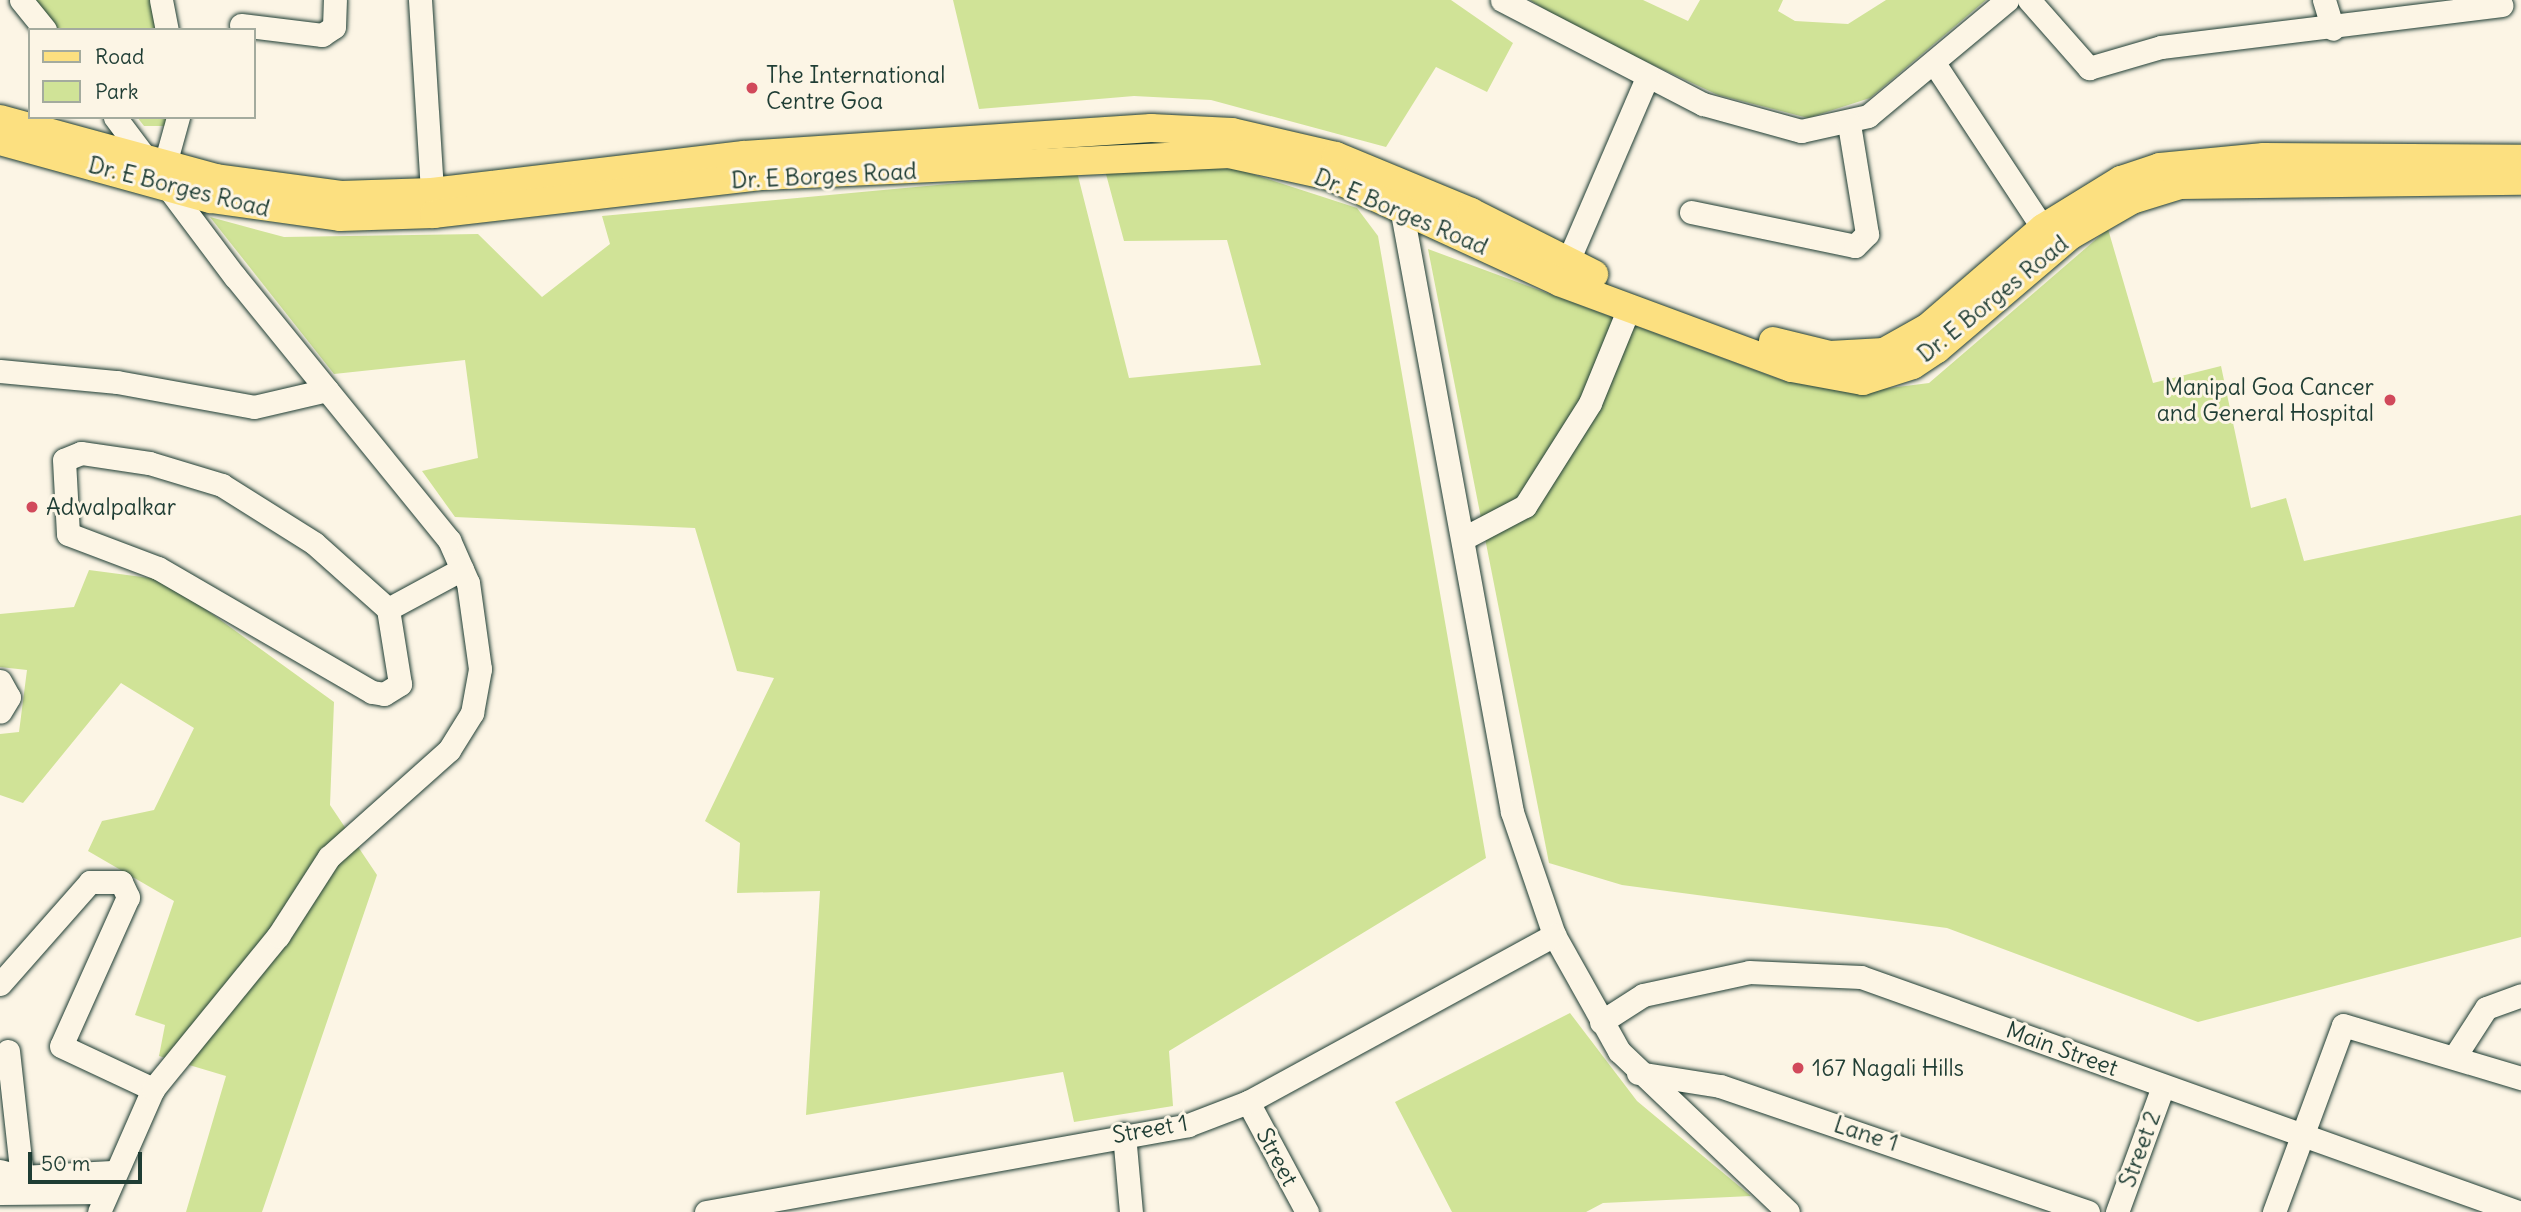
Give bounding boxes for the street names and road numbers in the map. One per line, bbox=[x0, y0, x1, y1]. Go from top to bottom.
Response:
street label: Dr. E Borges Road bbox=[86, 151, 272, 223]
street label: Dr. E Borges Road bbox=[730, 157, 918, 195]
street label: Dr. E Borges Road bbox=[1310, 163, 1492, 261]
street label: Dr. E Borges Road bbox=[1912, 230, 2074, 368]
street label: Main Street bbox=[2002, 1016, 2122, 1082]
street label: Street 2 bbox=[2113, 1107, 2167, 1191]
street label: Street 1 bbox=[1110, 1109, 1190, 1149]
street label: Lane 1 bbox=[1830, 1111, 1902, 1157]
street label: Street bbox=[1250, 1123, 1304, 1191]

